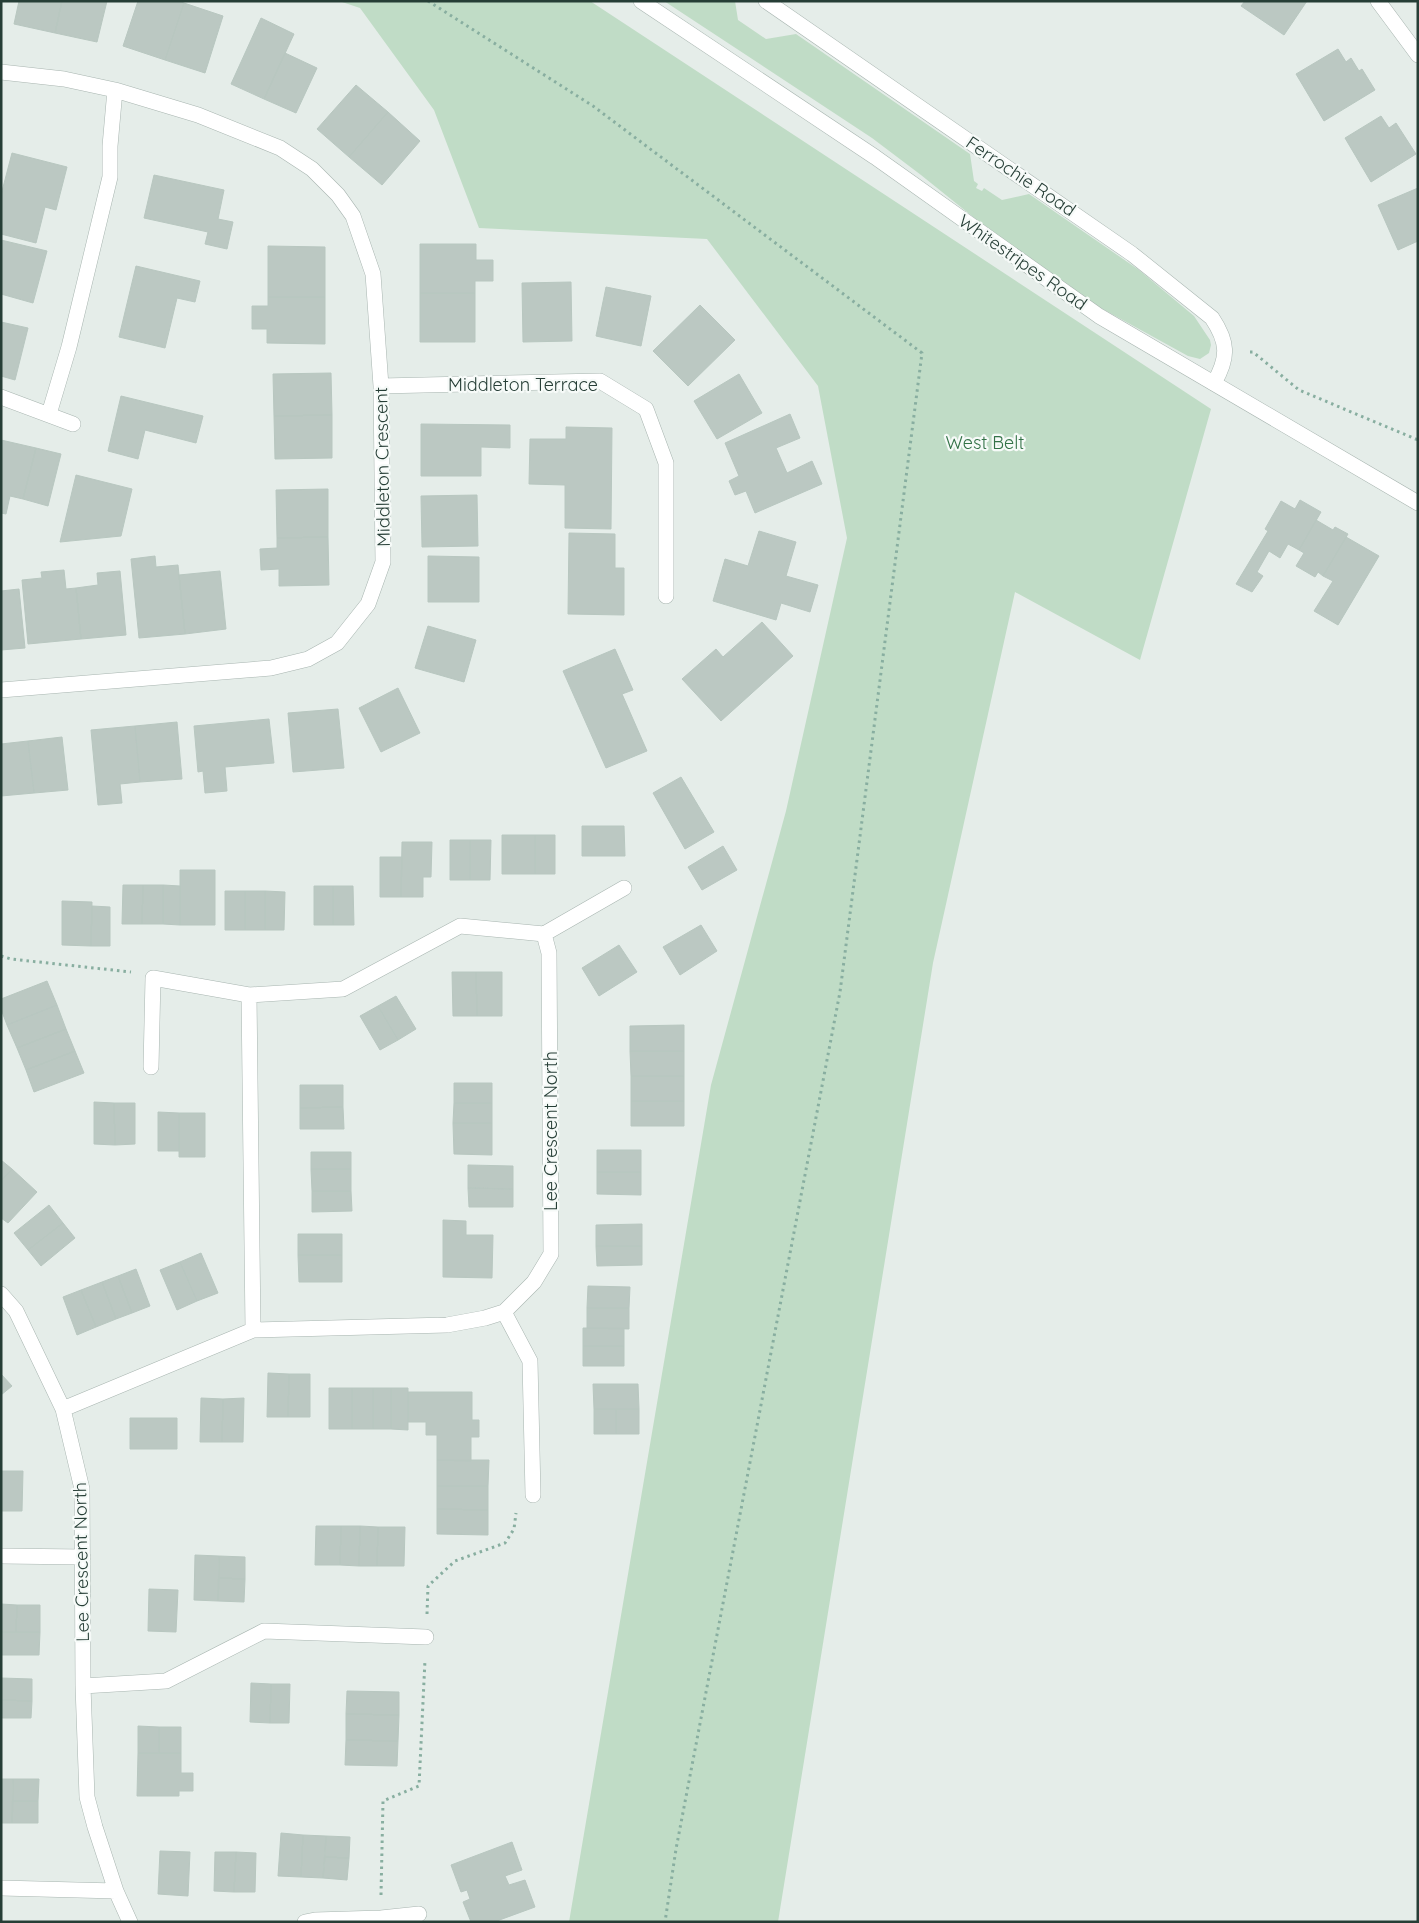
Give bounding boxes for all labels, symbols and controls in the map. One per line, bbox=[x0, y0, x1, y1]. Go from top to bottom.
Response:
street label: Ferrochie Road bbox=[962, 131, 1080, 221]
street label: Whitestripes Road bbox=[954, 209, 1092, 315]
street label: Middleton Terrace bbox=[448, 373, 598, 396]
street label: Middleton Crescent bbox=[369, 387, 395, 547]
park label: West Belt bbox=[946, 431, 1024, 454]
street label: Lee Crescent North bbox=[539, 1051, 562, 1211]
street label: Lee Crescent North bbox=[68, 1482, 94, 1642]

